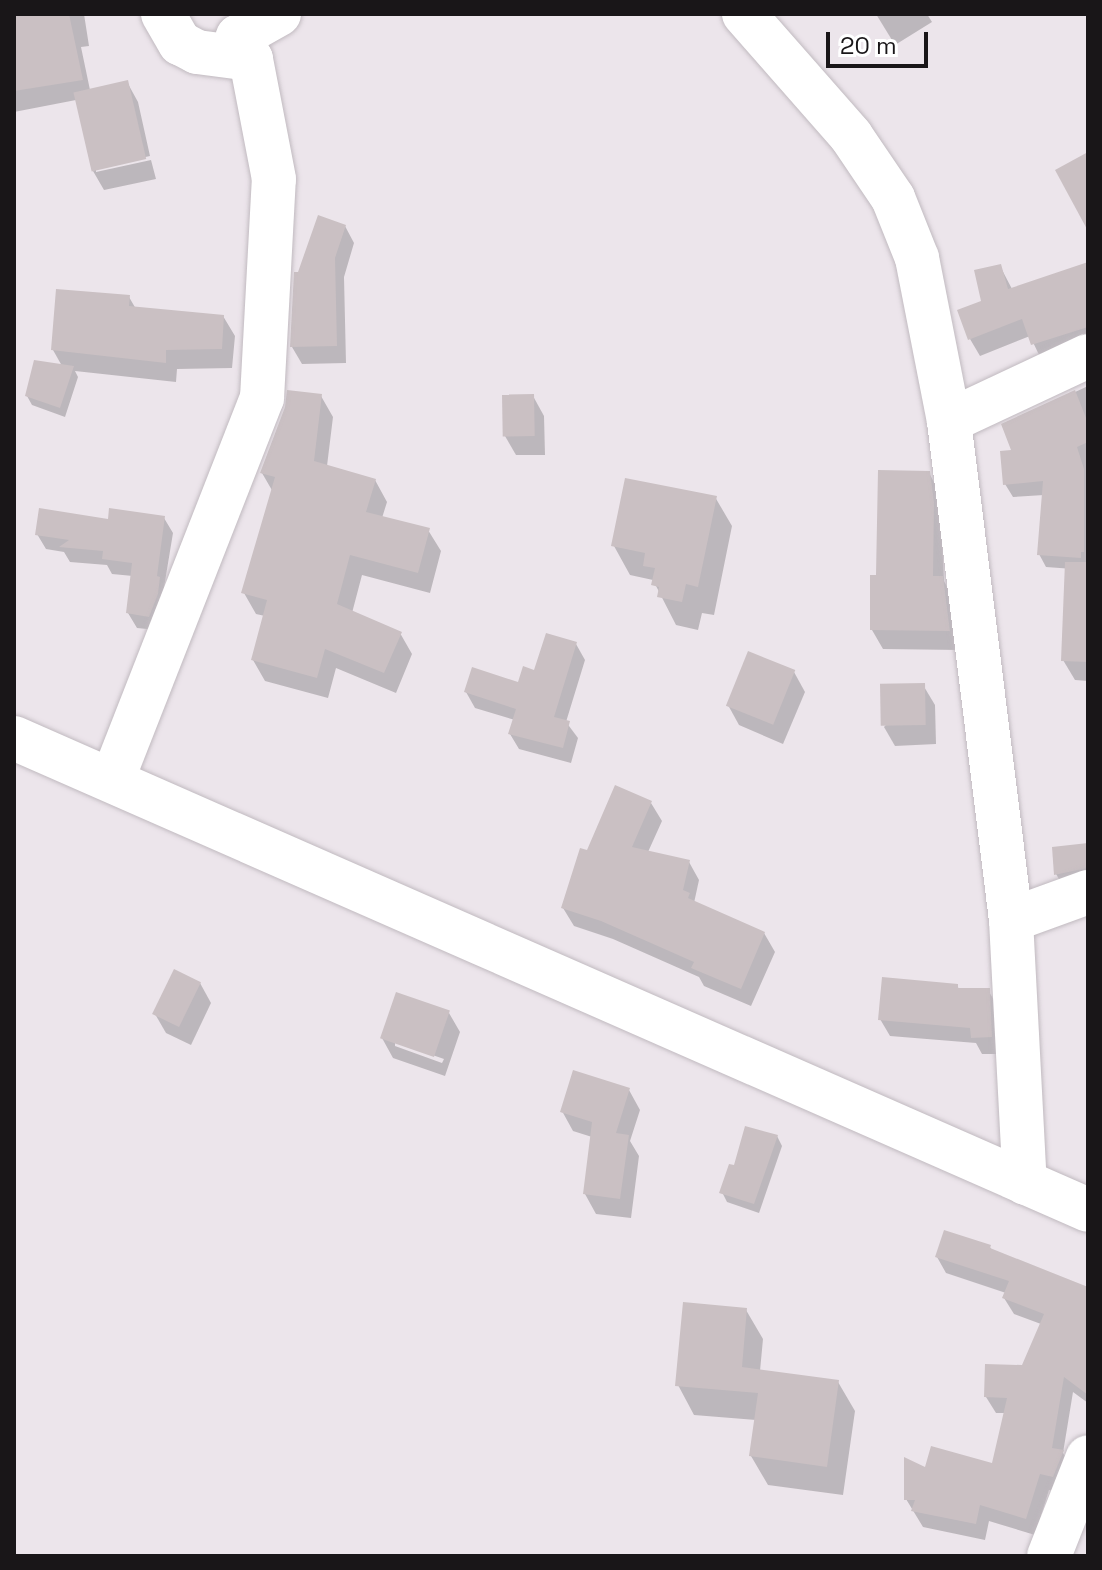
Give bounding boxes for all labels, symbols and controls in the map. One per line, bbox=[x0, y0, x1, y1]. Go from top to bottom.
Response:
scale bar bbox=[830, 16, 932, 66]
text: 20 m bbox=[840, 30, 897, 61]

